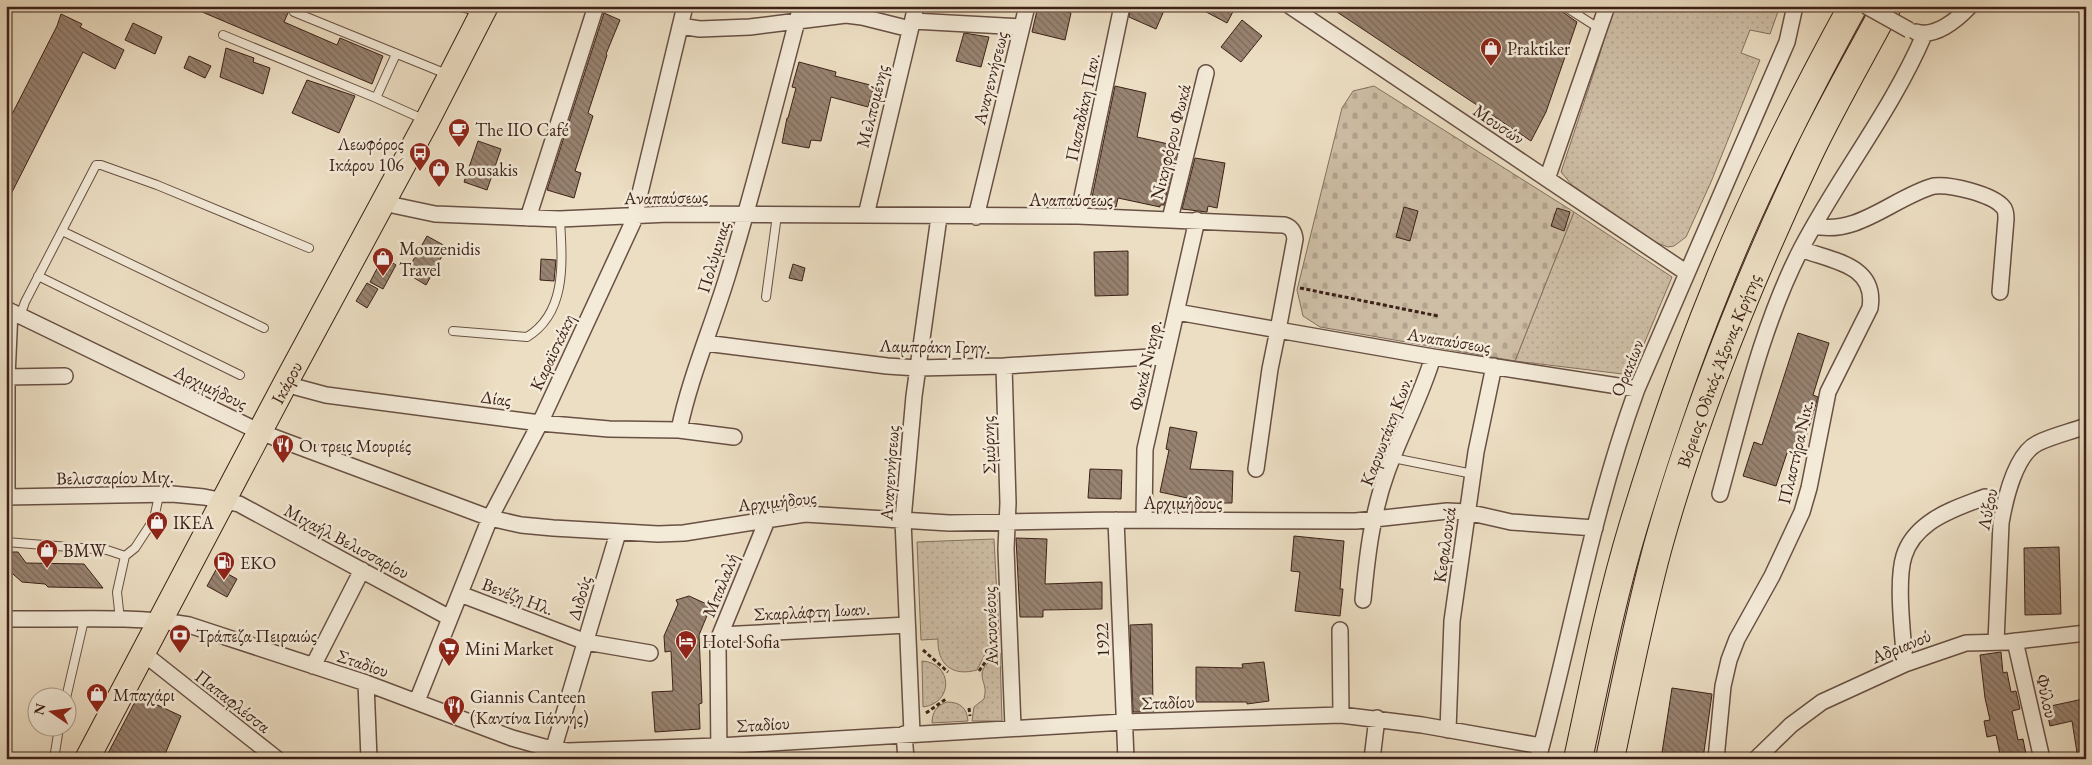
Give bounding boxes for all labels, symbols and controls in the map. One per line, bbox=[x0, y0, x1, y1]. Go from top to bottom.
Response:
street label: Αναγεννήσεως bbox=[967, 29, 1013, 128]
shop icon: Praktiker bbox=[1479, 36, 1503, 67]
place label: Praktiker bbox=[1507, 37, 1570, 60]
street label: Πασαδάκη Παν. bbox=[1059, 51, 1105, 163]
street label: Μελπομένης bbox=[851, 62, 893, 150]
street label: Νικηφόρου Φωκά bbox=[1145, 81, 1196, 202]
street label: Μουσών bbox=[1469, 98, 1529, 150]
cafe icon: The IIO Café bbox=[447, 117, 471, 148]
place label: The IIO Café bbox=[475, 118, 569, 141]
place label: Λεωφόρος Ικάρου 106 bbox=[329, 132, 404, 176]
bus stop icon: Λεωφόρος Ικάρου 106 bbox=[408, 141, 432, 172]
shop icon: Rousakis bbox=[427, 157, 451, 188]
place label: Rousakis bbox=[455, 158, 518, 181]
street label: Αναπαύσεως bbox=[623, 185, 708, 209]
street label: Αναπαύσεως bbox=[1028, 188, 1113, 211]
street label: Πολύμνιας bbox=[691, 218, 735, 296]
place label: Mouzenidis Travel bbox=[399, 237, 480, 281]
shop icon: Mouzenidis Travel bbox=[371, 246, 395, 277]
street label: Βόρειος Οδικός Άξονας Κρήτης bbox=[1671, 270, 1765, 470]
street label: Καραϊσκάκη bbox=[524, 310, 580, 394]
street label: Φωκά Νικηφ. bbox=[1123, 317, 1167, 413]
street label: Αναπαύσεως bbox=[1405, 322, 1492, 358]
street label: Λαμπράκη Γρηγ. bbox=[878, 334, 991, 358]
street label: Ορακίων bbox=[1605, 336, 1649, 400]
street label: Ικάρου bbox=[265, 357, 307, 408]
street label: Αρχιμήδους bbox=[170, 359, 252, 415]
street label: Καρυωτάκη Κων. bbox=[1355, 373, 1417, 489]
street label: Δίας bbox=[479, 385, 513, 411]
street label: Πλαστήρα Νικ. bbox=[1772, 398, 1818, 506]
street label: Σμύρνης bbox=[975, 416, 1001, 474]
street label: Αναγεννήσεως bbox=[874, 425, 904, 522]
restaurant icon: Οι τρεις Μουριές bbox=[271, 433, 295, 464]
place label: Οι τρεις Μουριές bbox=[299, 434, 411, 457]
street label: Βελισσαρίου Μιχ. bbox=[56, 464, 174, 490]
street label: Αρχιμήδους bbox=[736, 485, 817, 517]
street label: Λύξου bbox=[1971, 486, 2003, 533]
street label: Αρχιμήδους bbox=[1143, 491, 1222, 514]
street label: Μιχαήλ Βελισσαρίου bbox=[280, 498, 414, 584]
street label: Κεφαλουκά bbox=[1427, 505, 1461, 584]
shop icon: IKEA bbox=[145, 510, 169, 541]
place label: IKEA bbox=[173, 511, 215, 534]
shop icon: BMW bbox=[35, 538, 59, 569]
place label: BMW bbox=[63, 539, 107, 562]
fuel station icon: ΕΚΟ bbox=[212, 550, 236, 581]
street label: Μπαλαλή bbox=[697, 550, 743, 620]
place label: ΕΚΟ bbox=[240, 551, 276, 574]
street label: Βενέζη Ηλ. bbox=[479, 572, 557, 620]
street label: Διδούς bbox=[562, 573, 596, 623]
street label: Αλκυονέους bbox=[977, 586, 1003, 667]
street label: Σκαρλάφτη Ιωαν. bbox=[753, 596, 871, 626]
street label: 1922 bbox=[1090, 622, 1114, 658]
bank icon: Τράπεζα Πειραιώς bbox=[168, 623, 192, 654]
place label: Τράπεζα Πειραιώς bbox=[196, 624, 317, 647]
street label: Αδριανού bbox=[1867, 624, 1934, 669]
hotel icon: Hotel Sofia bbox=[674, 629, 698, 660]
place label: Hotel Sofia bbox=[702, 630, 781, 653]
supermarket icon: Mini Market bbox=[437, 636, 461, 667]
place label: Mini Market bbox=[465, 637, 554, 660]
street label: Σταδίου bbox=[334, 644, 392, 682]
street label: Παπαφλέσσα bbox=[190, 664, 276, 738]
street label: Φύλου bbox=[2031, 672, 2063, 720]
shop icon: Μπαχάρι bbox=[85, 682, 109, 713]
place label: Μπαχάρι bbox=[113, 683, 175, 706]
place label: Giannis Canteen (Καντίνα Γιάννης) bbox=[470, 685, 589, 729]
north arrow bbox=[28, 688, 78, 738]
street label: Σταδίου bbox=[1141, 690, 1195, 714]
restaurant icon: Giannis Canteen (Καντίνα Γιάννης) bbox=[442, 694, 466, 725]
text: N bbox=[29, 701, 50, 717]
street label: Σταδίου bbox=[736, 711, 790, 737]

